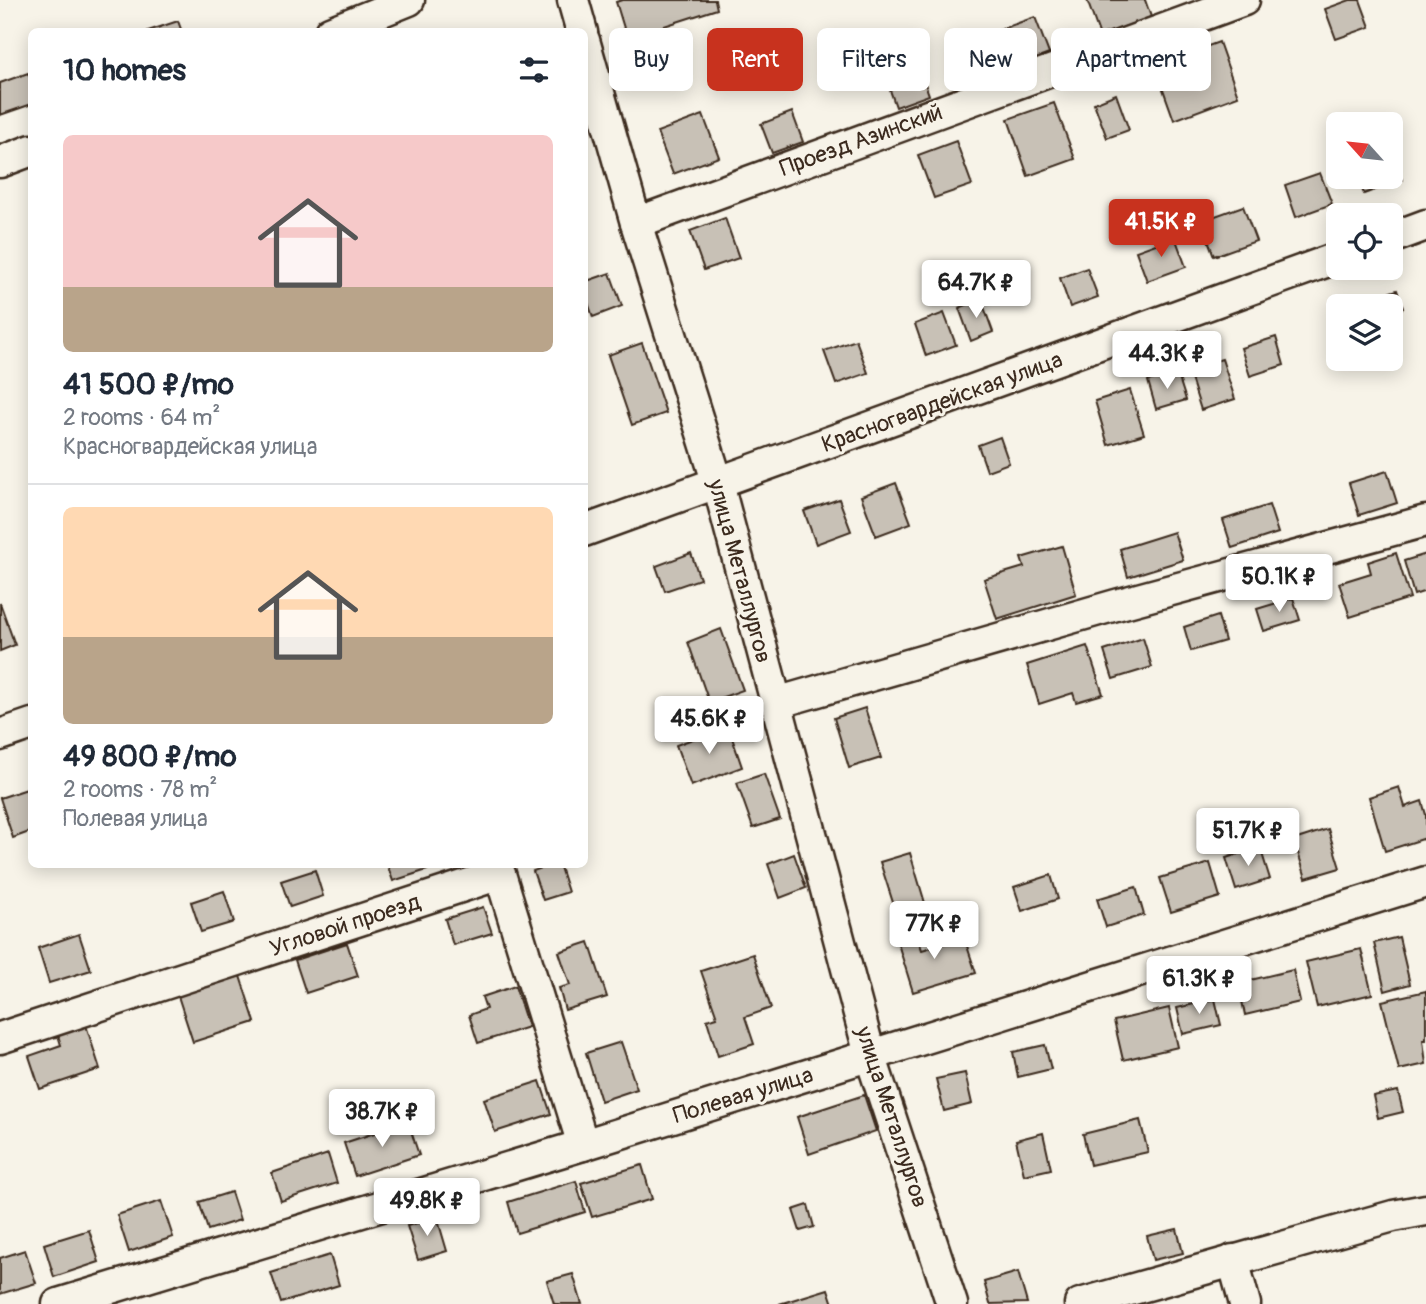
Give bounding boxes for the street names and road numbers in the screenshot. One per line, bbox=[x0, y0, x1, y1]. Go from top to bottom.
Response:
street label: Проезд Азинский bbox=[776, 97, 946, 183]
street label: Красногвардейская улица bbox=[817, 345, 1067, 459]
street label: улица Металлургов bbox=[701, 475, 778, 666]
street label: Угловой проезд bbox=[266, 887, 424, 963]
street label: улица Металлургов bbox=[849, 1022, 935, 1211]
street label: Полевая улица bbox=[670, 1060, 816, 1130]

